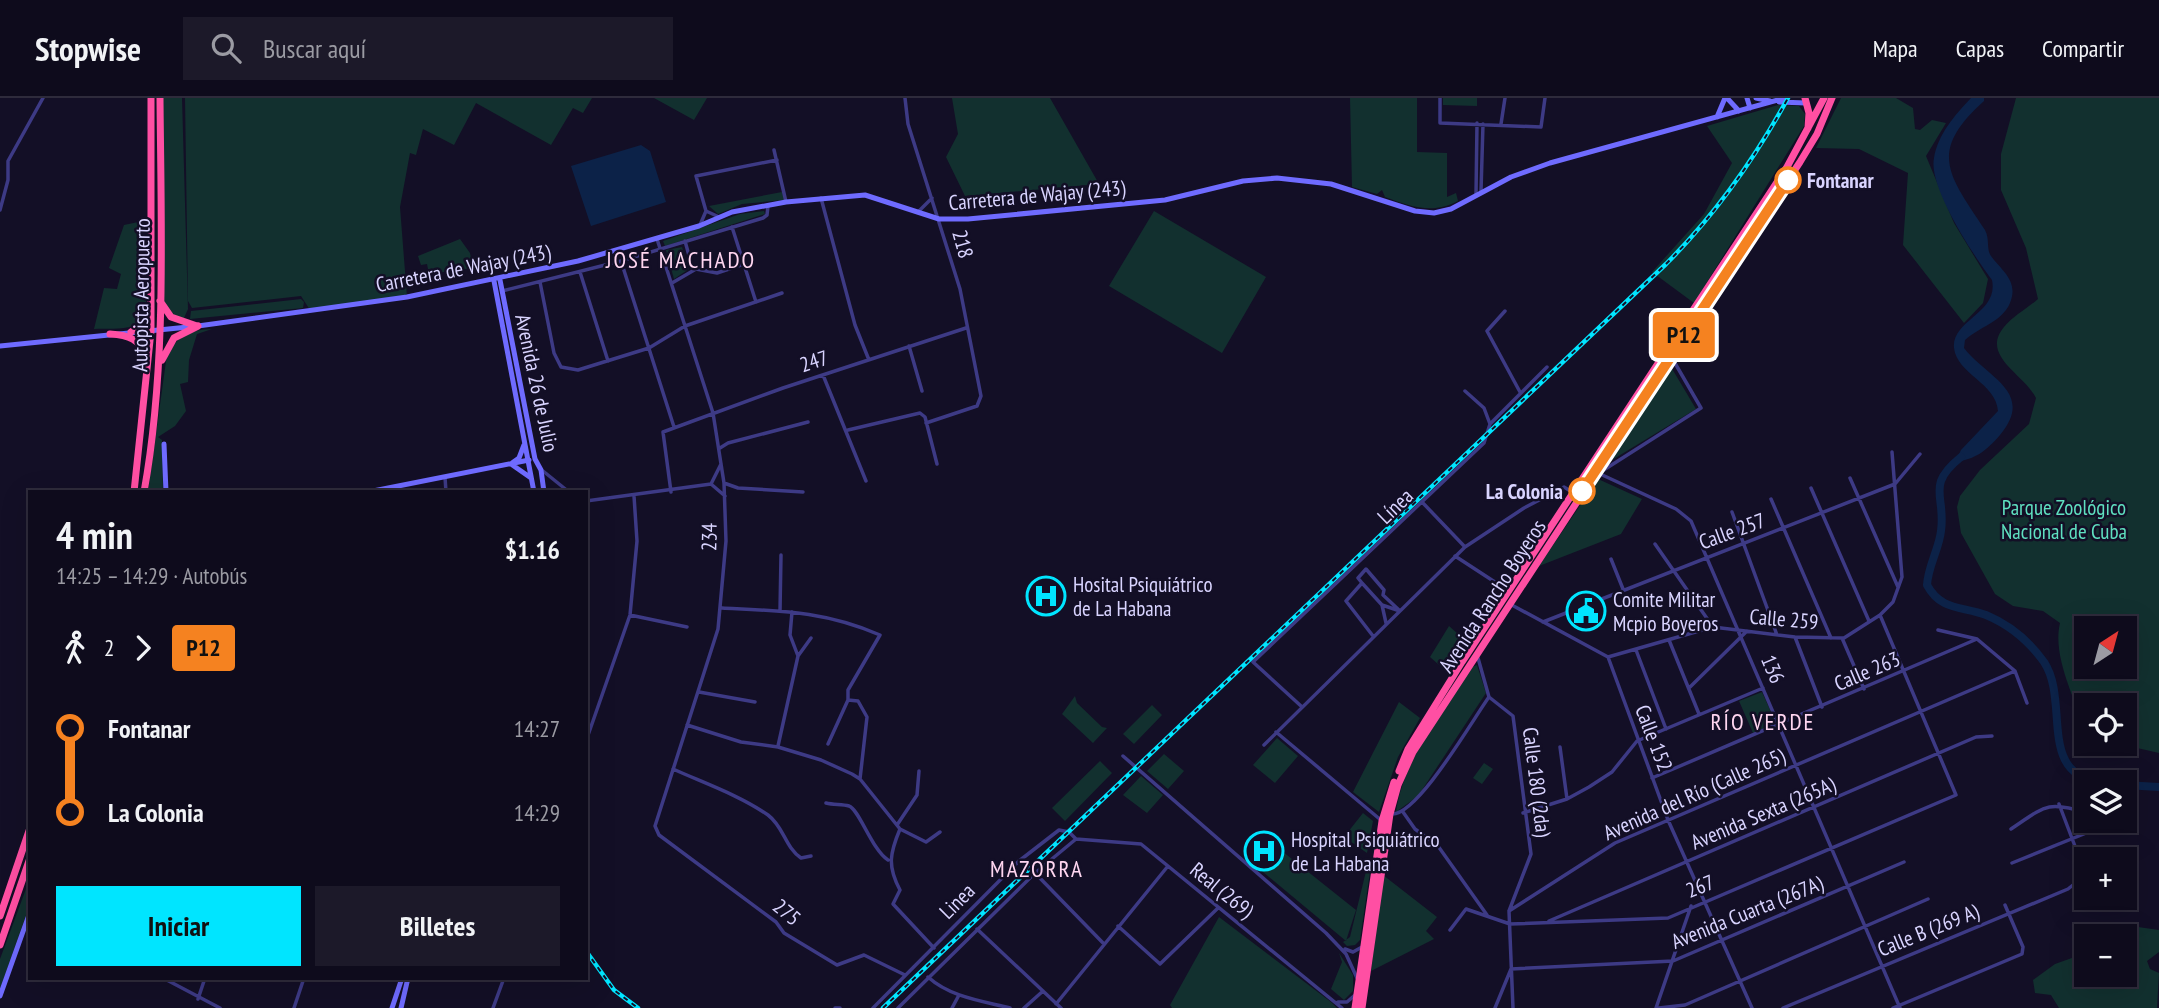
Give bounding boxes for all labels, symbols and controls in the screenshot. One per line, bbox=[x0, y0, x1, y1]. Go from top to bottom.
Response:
search box bbox=[183, 17, 673, 80]
text: Stopwise bbox=[35, 27, 141, 70]
icon: search bbox=[207, 29, 245, 67]
text: Buscar aquí bbox=[263, 32, 366, 65]
text: Mapa bbox=[1873, 33, 1918, 64]
text: Capas bbox=[1956, 33, 2004, 64]
text: Compartir bbox=[2042, 33, 2124, 64]
marker: Fontanar bbox=[1775, 167, 1801, 193]
place label: Fontanar bbox=[1807, 167, 1874, 194]
street label: Carretera de Wajay (243) bbox=[948, 174, 1127, 216]
street label: Autopista Aeropuerto bbox=[126, 218, 156, 372]
street label: 218 bbox=[946, 227, 980, 261]
street label: Carretera de Wajay (243) bbox=[373, 238, 553, 298]
district label: JOSÉ MACHADO bbox=[605, 245, 756, 274]
street label: Avenida 26 de Julio bbox=[509, 312, 565, 454]
line badge: P12 bbox=[1644, 312, 1724, 358]
text: P12 bbox=[1667, 319, 1701, 350]
street label: 247 bbox=[796, 344, 832, 378]
place label: La Colonia bbox=[1486, 478, 1563, 505]
marker: La Colonia bbox=[1569, 478, 1595, 504]
street label: Línea bbox=[1371, 483, 1419, 529]
park label: Parque Zoológico Nacional de Cuba bbox=[2001, 494, 2127, 545]
street label: Calle 257 bbox=[1695, 507, 1769, 555]
text: 4 min bbox=[56, 510, 133, 559]
street label: Avenida Rancho Boyeros bbox=[1432, 514, 1552, 678]
street label: 234 bbox=[695, 522, 723, 551]
text: $1.16 bbox=[505, 533, 560, 566]
text: 14:25 – 14:29 · Autobús bbox=[56, 561, 247, 590]
place label: Hosital Psiquiátrico de La Habana bbox=[1073, 571, 1212, 622]
hospital icon: Hosital Psiquiátrico de La Habana bbox=[1025, 575, 1067, 617]
place label: Comite Militar Mcpio Boyeros bbox=[1613, 586, 1718, 637]
public building icon: Comite Militar Mcpio Boyeros bbox=[1565, 590, 1607, 632]
street label: Calle 259 bbox=[1748, 603, 1820, 635]
north arrow bbox=[2074, 616, 2137, 679]
map controls bbox=[2074, 616, 2137, 987]
icon: walk bbox=[56, 629, 94, 667]
icon: forward bbox=[124, 629, 162, 667]
text: P12 bbox=[186, 632, 221, 663]
text: 2 bbox=[104, 633, 114, 662]
street label: Calle 263 bbox=[1830, 645, 1904, 697]
street label: 136 bbox=[1755, 651, 1791, 687]
button: locate bbox=[2074, 693, 2137, 756]
street label: Calle 152 bbox=[1629, 701, 1679, 775]
district label: RÍO VERDE bbox=[1711, 707, 1815, 736]
text: Fontanar bbox=[108, 712, 190, 745]
text: 14:27 bbox=[514, 714, 560, 743]
street label: Calle 180 (2da) bbox=[1517, 726, 1557, 838]
street label: Avenida del Río (Calle 265) bbox=[1599, 742, 1789, 846]
street label: Avenida Sexta (265A) bbox=[1687, 770, 1839, 856]
button: layers bbox=[2074, 770, 2137, 833]
text: La Colonia bbox=[108, 796, 204, 829]
text: 14:29 bbox=[514, 798, 560, 827]
place label: Hospital Psiquiátrico de La Habana bbox=[1291, 826, 1440, 877]
hospital icon: Hospital Psiquiátrico de La Habana bbox=[1243, 830, 1285, 872]
button: + bbox=[2074, 847, 2137, 910]
district label: MAZORRA bbox=[990, 854, 1084, 883]
street label: Real (269) bbox=[1185, 856, 1259, 924]
street label: 267 bbox=[1682, 868, 1718, 904]
street label: Avenida Cuarta (267A) bbox=[1667, 869, 1827, 955]
street label: Linea bbox=[933, 877, 981, 925]
button: Iniciar bbox=[56, 886, 301, 966]
button: Billetes bbox=[315, 886, 560, 966]
street label: 275 bbox=[767, 893, 807, 931]
street label: Calle B (269 A) bbox=[1873, 897, 1983, 963]
button: − bbox=[2074, 924, 2137, 987]

